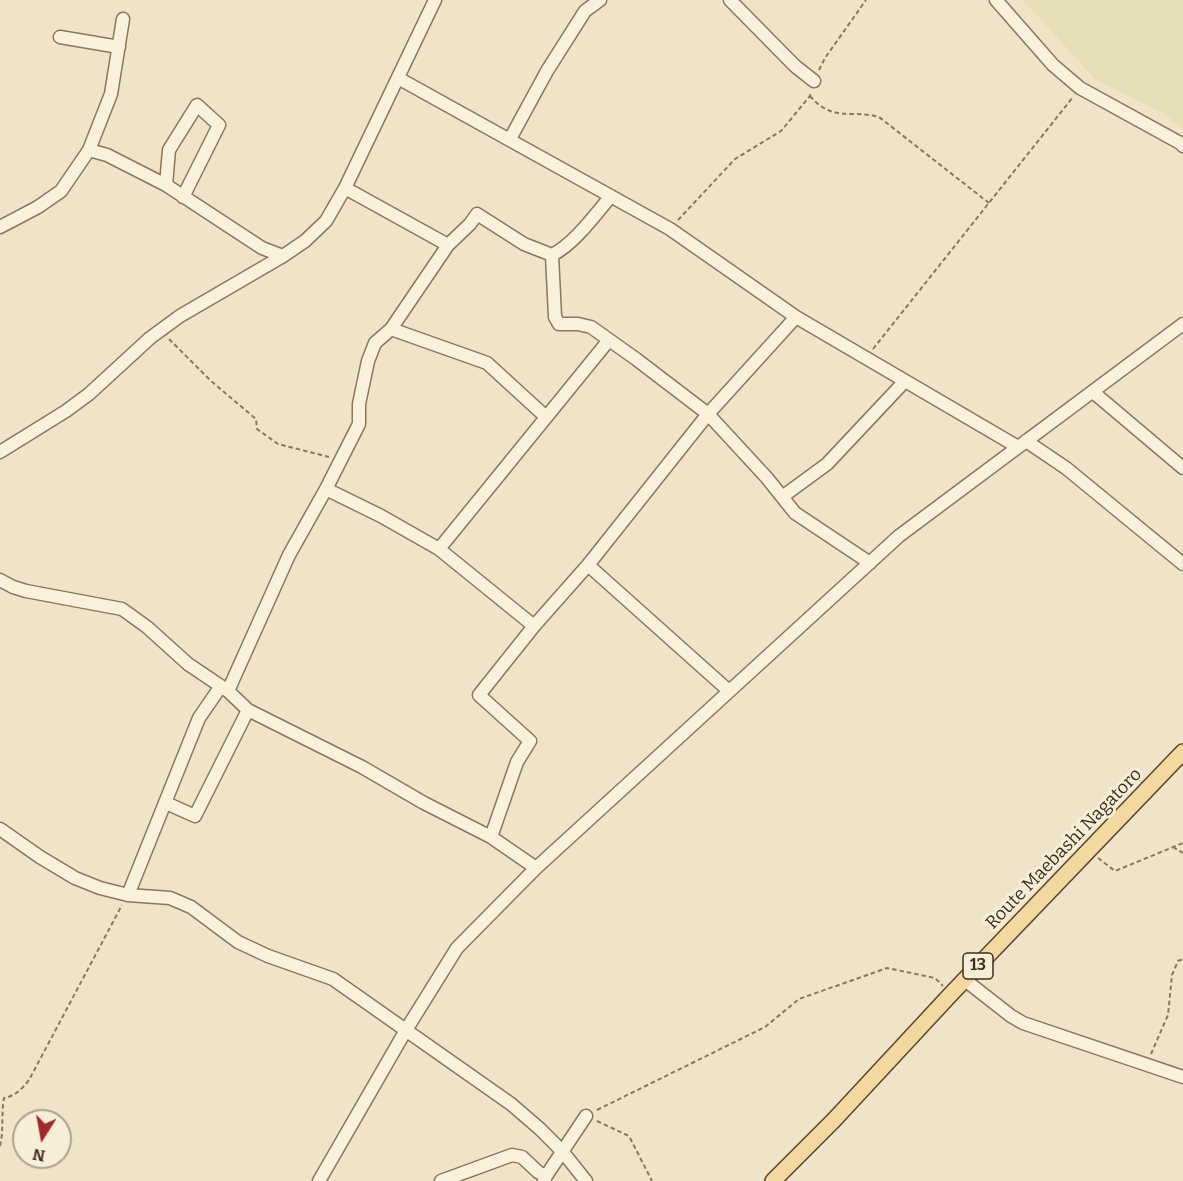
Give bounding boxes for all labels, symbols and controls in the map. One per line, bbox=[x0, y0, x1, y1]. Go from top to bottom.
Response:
street label: Route Maebashi Nagatoro bbox=[981, 764, 1147, 934]
road number: 13 bbox=[963, 953, 993, 979]
north arrow bbox=[12, 1109, 72, 1169]
text: N bbox=[31, 1145, 47, 1166]

